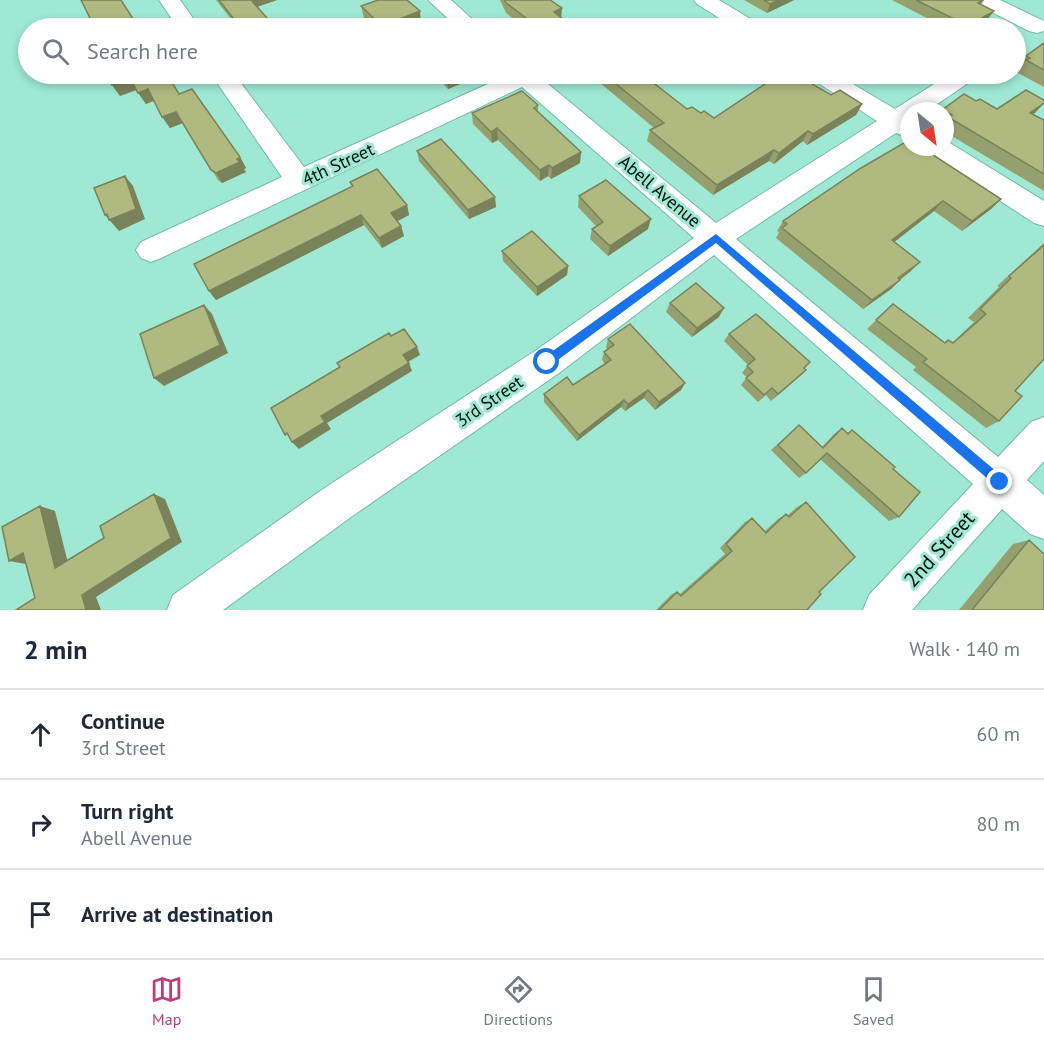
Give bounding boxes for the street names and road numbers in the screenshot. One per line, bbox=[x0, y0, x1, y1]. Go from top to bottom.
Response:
street label: 4th Street bbox=[298, 137, 378, 191]
street label: Abell Avenue bbox=[614, 150, 706, 232]
street label: 3rd Street bbox=[451, 370, 527, 432]
street label: 2nd Street bbox=[898, 505, 980, 593]

